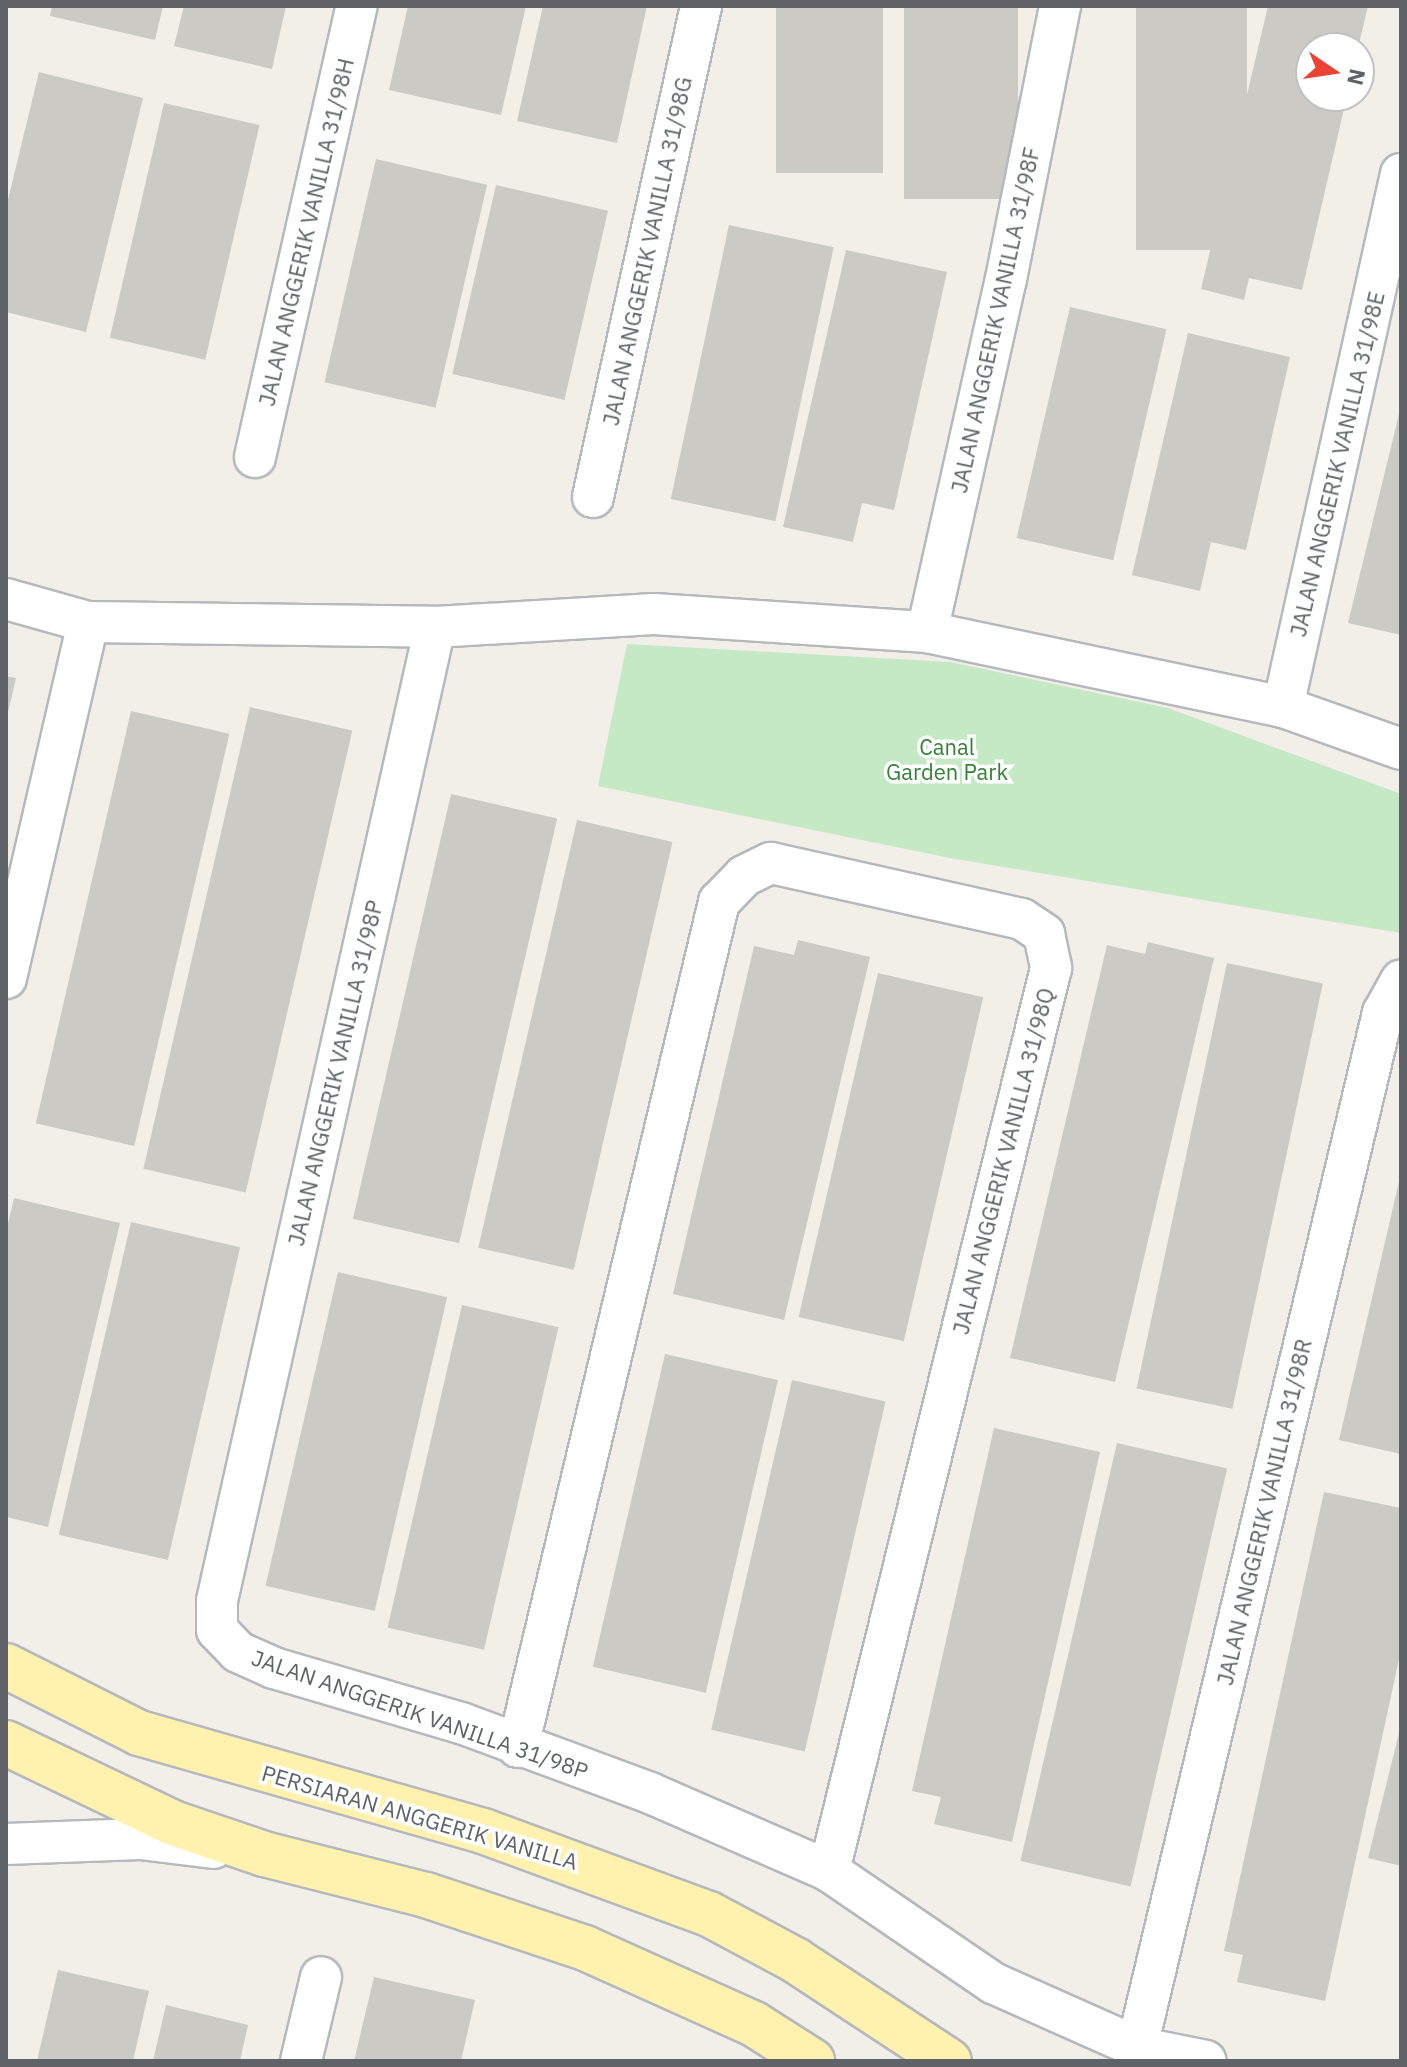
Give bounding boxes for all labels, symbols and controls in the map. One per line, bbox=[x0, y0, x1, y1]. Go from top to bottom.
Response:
north arrow bbox=[1295, 32, 1375, 112]
street label: JALAN ANGGERIK VANILLA 31/98H bbox=[253, 56, 359, 408]
text: N bbox=[1341, 66, 1373, 88]
street label: JALAN ANGGERIK VANILLA 31/98G bbox=[597, 74, 697, 428]
street label: JALAN ANGGERIK VANILLA 31/98F bbox=[945, 145, 1045, 495]
street label: JALAN ANGGERIK VANILLA 31/98E bbox=[1284, 289, 1390, 639]
park label: Canal Garden Park bbox=[886, 733, 1008, 784]
street label: JALAN ANGGERIK VANILLA 31/98P bbox=[282, 898, 388, 1248]
street label: JALAN ANGGERIK VANILLA 31/98Q bbox=[947, 985, 1059, 1337]
street label: JALAN ANGGERIK VANILLA 31/98R bbox=[1211, 1336, 1317, 1688]
street label: JALAN ANGGERIK VANILLA 31/98P bbox=[248, 1644, 592, 1784]
street label: PERSIARAN ANGGERIK VANILLA bbox=[259, 1759, 581, 1875]

